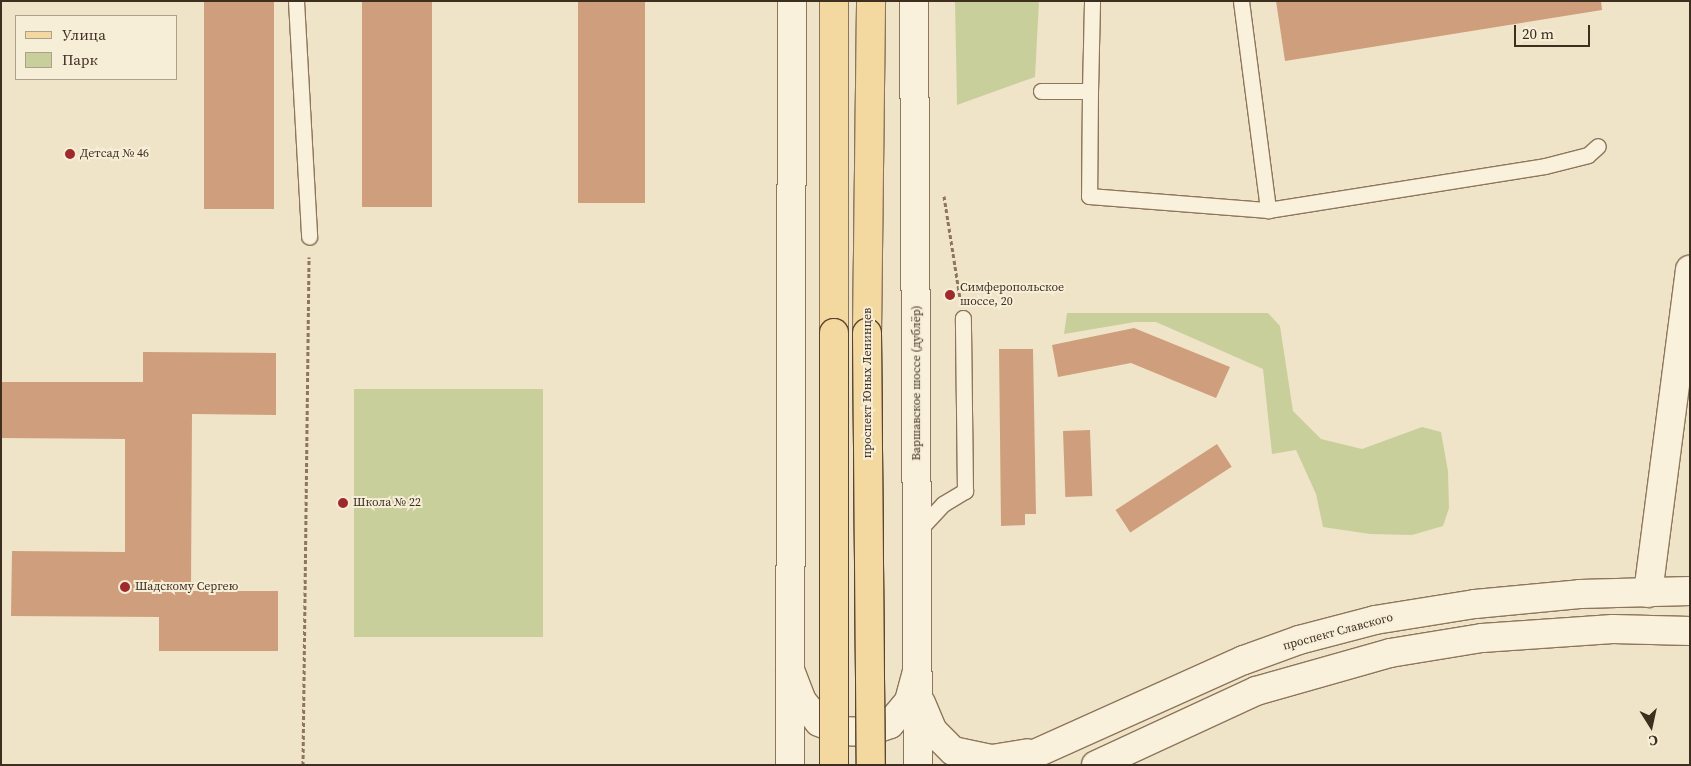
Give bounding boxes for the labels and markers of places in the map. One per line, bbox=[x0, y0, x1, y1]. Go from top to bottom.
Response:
place label: Детсад № 46 bbox=[80, 147, 149, 161]
marker: Детсад № 46 bbox=[64, 148, 76, 160]
place label: Симферопольское шоссе, 20 bbox=[960, 281, 1064, 309]
marker: Симферопольское шоссе, 20 bbox=[944, 289, 956, 301]
place label: Школа № 22 bbox=[353, 496, 421, 510]
marker: Школа № 22 bbox=[337, 497, 349, 509]
place label: Шадскому Сергею bbox=[135, 580, 238, 594]
marker: Шадскому Сергею bbox=[119, 581, 131, 593]

